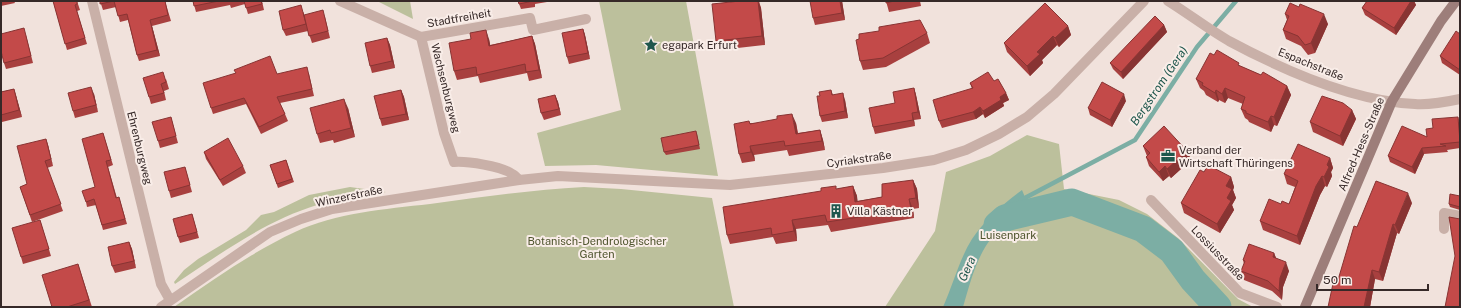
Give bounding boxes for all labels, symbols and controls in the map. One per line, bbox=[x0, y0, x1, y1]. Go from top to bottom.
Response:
street label: Stadtfreiheit bbox=[426, 6, 492, 30]
place icon: egapark Erfurt bbox=[643, 37, 659, 53]
place label: egapark Erfurt bbox=[662, 39, 737, 51]
street label: Wachsenburgweg bbox=[429, 42, 463, 134]
water label: Bergstrom (Gera) bbox=[1127, 44, 1191, 128]
street label: Espachstraße bbox=[1276, 45, 1346, 83]
street label: Alfred-Hess-Straße bbox=[1336, 95, 1386, 193]
street label: Ehrenburgweg bbox=[125, 110, 155, 186]
place label: Verband der Wirtschaft Thüringens bbox=[1179, 144, 1293, 169]
office icon: Verband der Wirtschaft Thüringens bbox=[1160, 148, 1176, 164]
street label: Cyriakstraße bbox=[826, 149, 892, 169]
street label: Winzerstraße bbox=[315, 183, 383, 209]
building icon: Villa Kästner bbox=[828, 203, 844, 219]
place label: Villa Kästner bbox=[847, 205, 912, 217]
street label: Lossiusstraße bbox=[1189, 223, 1247, 283]
park label: Luisenpark bbox=[980, 229, 1036, 241]
park label: Botanisch-Dendrologischer Garten bbox=[527, 235, 667, 260]
water label: Gera bbox=[955, 254, 979, 284]
scale bar bbox=[1317, 266, 1428, 292]
text: 50 m bbox=[1323, 273, 1351, 287]

